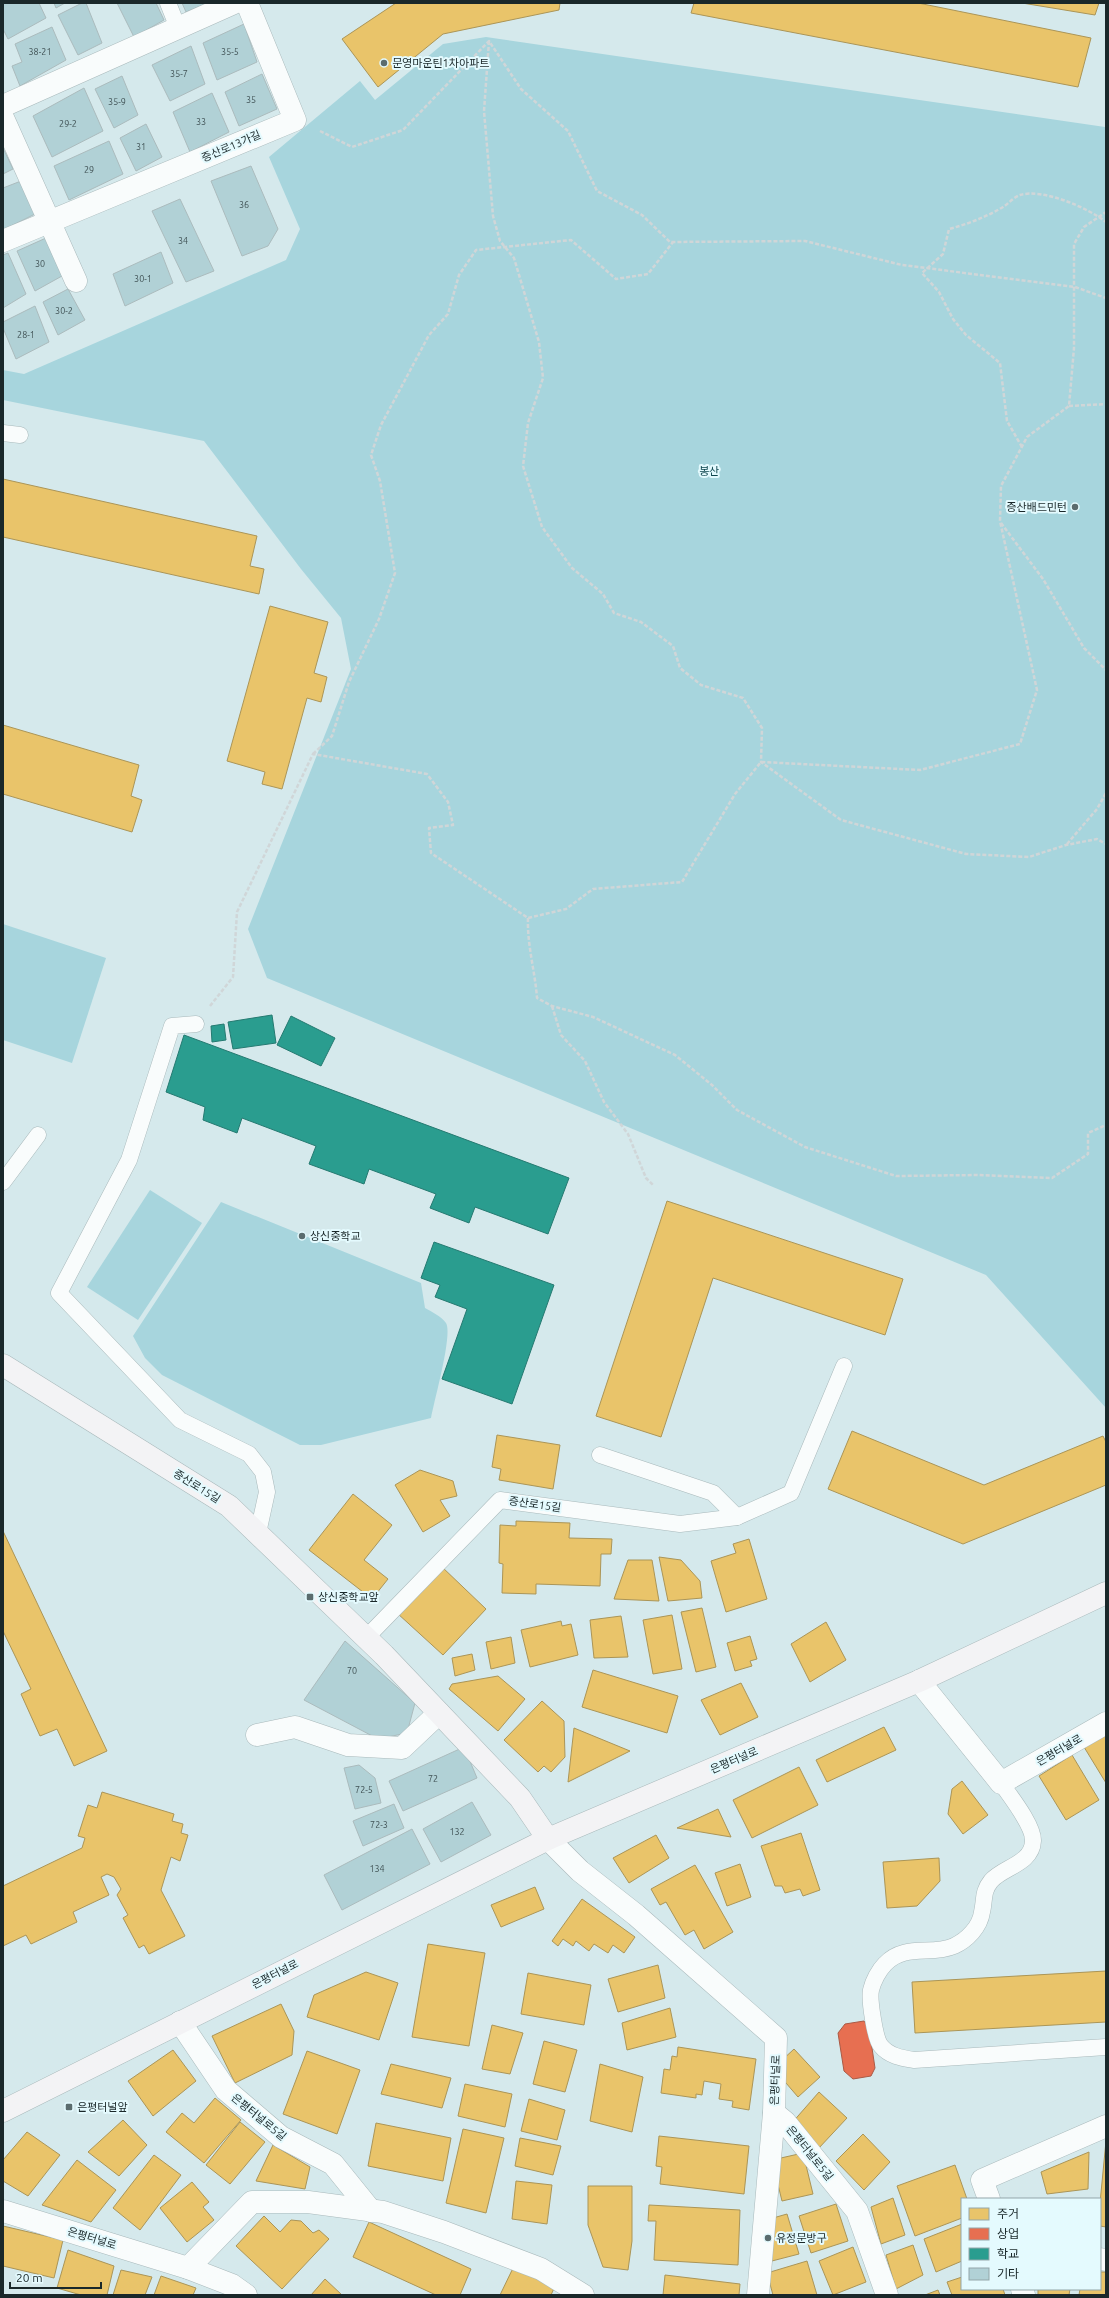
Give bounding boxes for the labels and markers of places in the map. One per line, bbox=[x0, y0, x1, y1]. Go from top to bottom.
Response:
place label: 문영마운틴1차아파트 bbox=[392, 57, 489, 69]
marker: 문영마운틴1차아파트 bbox=[379, 58, 389, 68]
place label: 증산배드민턴 bbox=[1006, 501, 1067, 513]
marker: 증산배드민턴 bbox=[1070, 502, 1080, 512]
place label: 상신중학교 bbox=[310, 1230, 361, 1242]
marker: 상신중학교 bbox=[297, 1231, 307, 1241]
place label: 상신중학교앞 bbox=[318, 1591, 379, 1603]
marker: 상신중학교앞 bbox=[305, 1592, 315, 1602]
place label: 은평터널앞 bbox=[77, 2101, 128, 2113]
marker: 은평터널앞 bbox=[64, 2102, 74, 2112]
place label: 유정문방구 bbox=[776, 2232, 827, 2244]
marker: 유정문방구 bbox=[763, 2233, 773, 2243]

